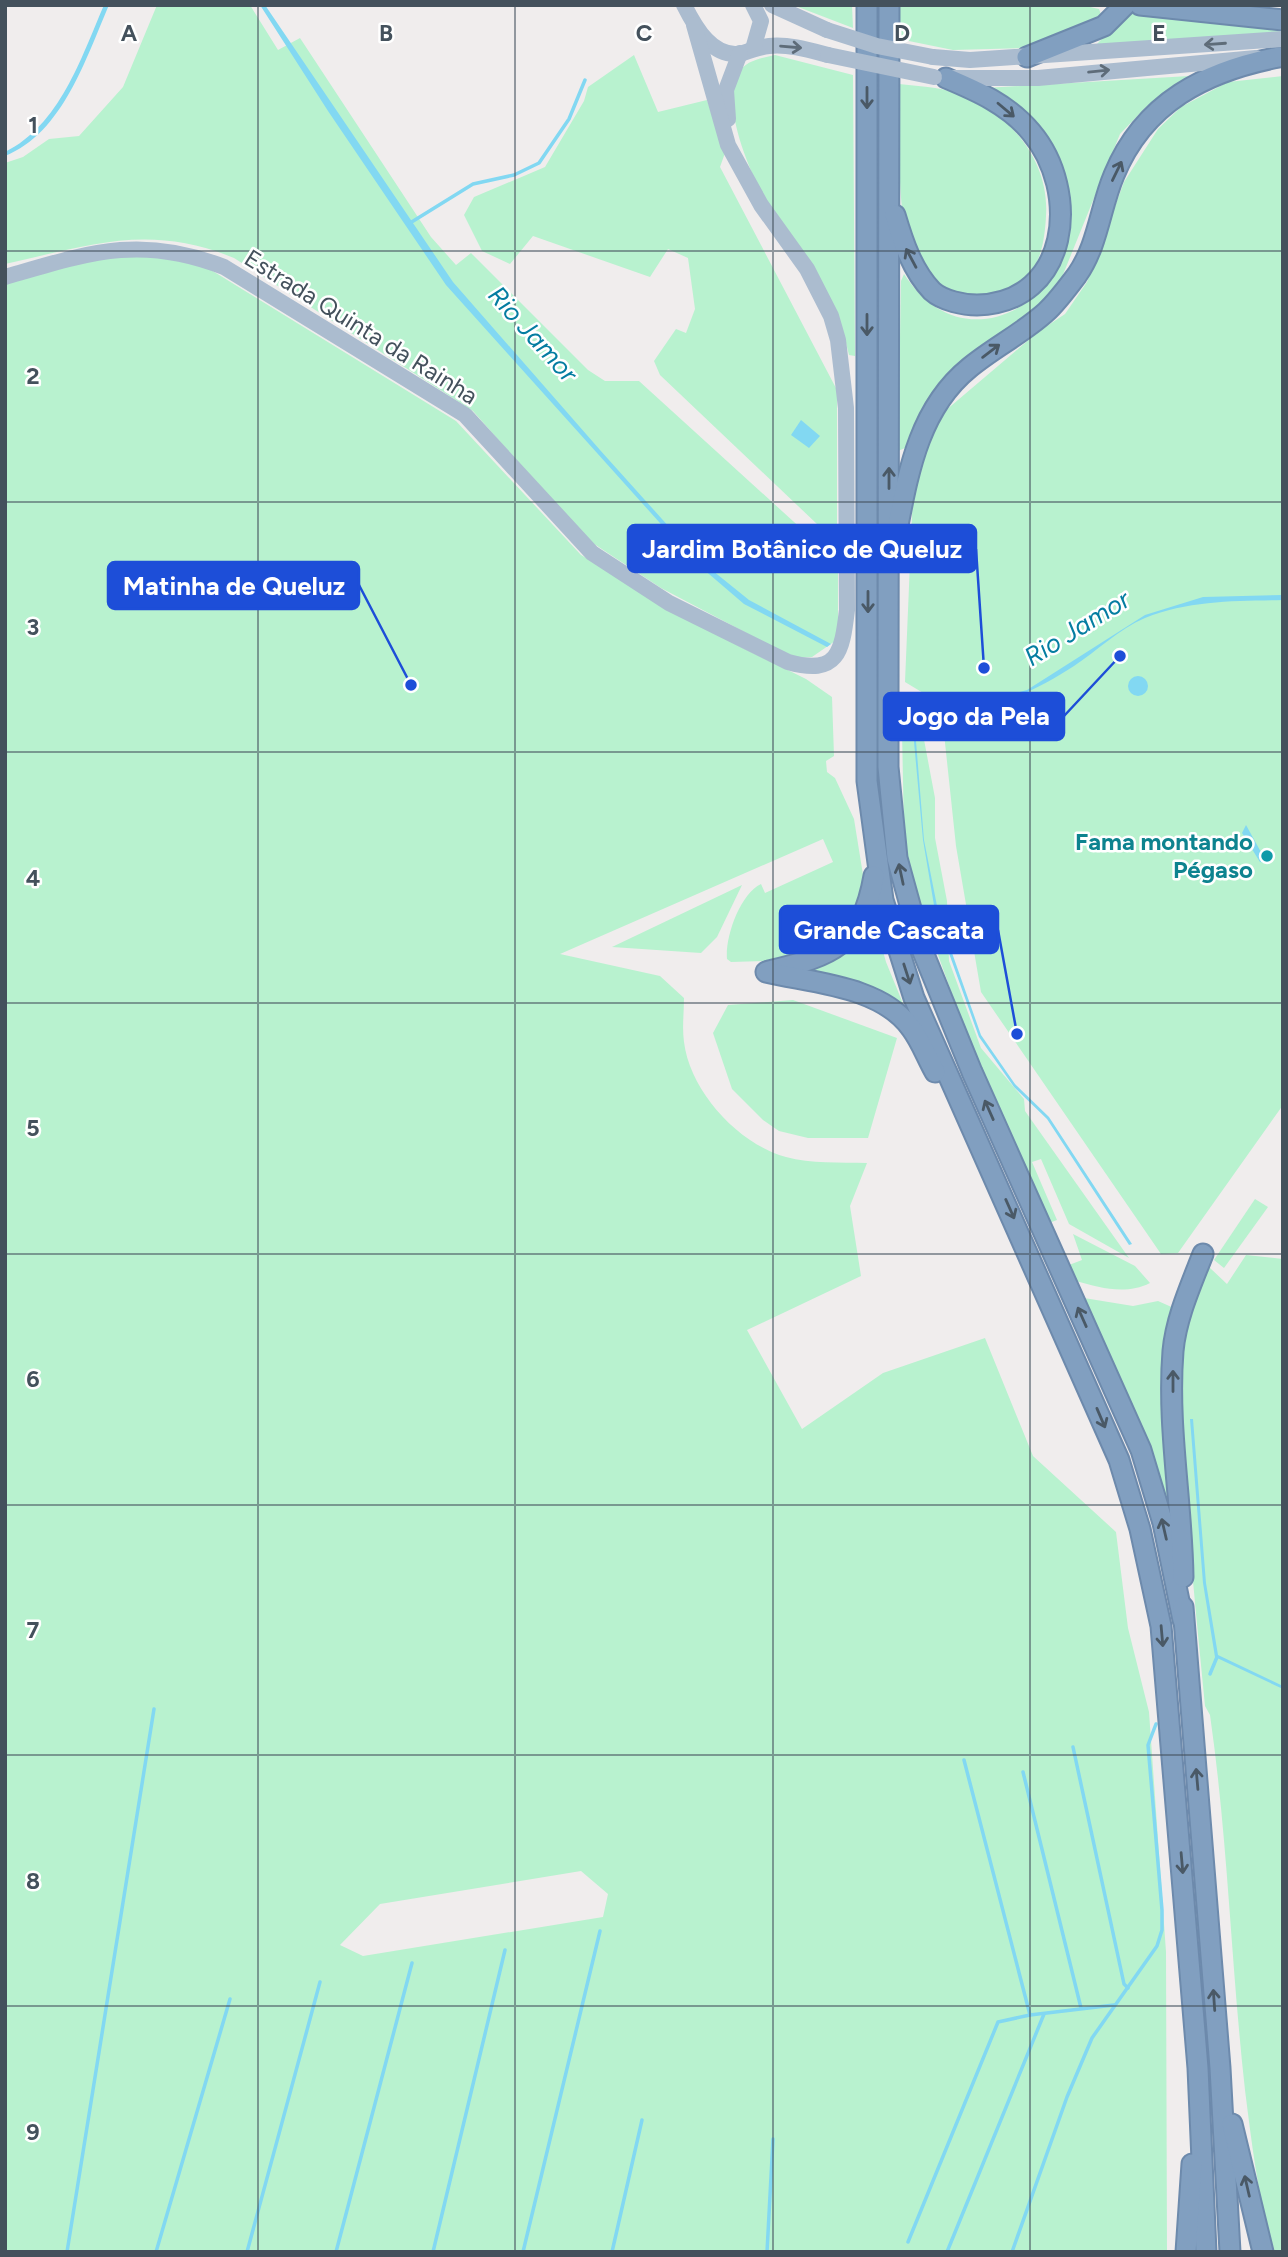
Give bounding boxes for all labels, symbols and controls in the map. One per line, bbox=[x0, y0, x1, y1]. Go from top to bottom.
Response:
text: A bbox=[121, 19, 138, 47]
text: B bbox=[379, 19, 393, 47]
text: C bbox=[636, 19, 653, 47]
text: D bbox=[894, 19, 910, 47]
text: E bbox=[1152, 19, 1166, 47]
one-way arrow bbox=[1204, 38, 1226, 51]
one-way arrow bbox=[779, 41, 801, 54]
one-way arrow bbox=[1088, 64, 1110, 77]
one-way arrow bbox=[860, 86, 874, 109]
one-way arrow bbox=[997, 102, 1015, 118]
text: 1 bbox=[28, 111, 38, 139]
one-way arrow bbox=[1111, 161, 1124, 182]
street label: Estrada Quinta da Rainha bbox=[239, 243, 483, 410]
one-way arrow bbox=[904, 249, 918, 269]
water label: Rio Jamor bbox=[481, 279, 585, 390]
one-way arrow bbox=[860, 314, 874, 337]
one-way arrow bbox=[981, 344, 1000, 358]
text: 2 bbox=[26, 362, 40, 390]
one-way arrow bbox=[882, 467, 896, 490]
callout: Jardim Botânico de Queluz bbox=[628, 525, 976, 572]
text: Jardim Botânico de Queluz bbox=[642, 533, 962, 565]
callout: Matinha de Queluz bbox=[108, 562, 359, 609]
text: Matinha de Queluz bbox=[123, 570, 345, 602]
water label: Rio Jamor bbox=[1018, 582, 1137, 673]
one-way arrow bbox=[861, 590, 875, 613]
text: 3 bbox=[27, 613, 39, 641]
callout: Jogo da Pela bbox=[884, 693, 1064, 740]
text: Jogo da Pela bbox=[898, 700, 1050, 732]
place label: Fama montando Pégaso bbox=[1075, 827, 1253, 884]
marker: Fama montando Pégaso bbox=[1259, 848, 1275, 864]
text: 4 bbox=[26, 864, 40, 892]
one-way arrow bbox=[893, 864, 906, 886]
callout: Grande Cascata bbox=[780, 906, 998, 953]
text: Grande Cascata bbox=[794, 914, 984, 946]
one-way arrow bbox=[902, 963, 914, 985]
one-way arrow bbox=[982, 1100, 995, 1121]
text: 5 bbox=[26, 1114, 40, 1142]
one-way arrow bbox=[1004, 1198, 1017, 1220]
one-way arrow bbox=[1075, 1307, 1088, 1329]
text: 6 bbox=[26, 1365, 40, 1393]
one-way arrow bbox=[1166, 1369, 1180, 1392]
one-way arrow bbox=[1095, 1407, 1108, 1428]
one-way arrow bbox=[1157, 1518, 1170, 1541]
text: 7 bbox=[27, 1616, 40, 1644]
one-way arrow bbox=[1156, 1624, 1169, 1647]
one-way arrow bbox=[1190, 1768, 1203, 1791]
one-way arrow bbox=[1176, 1851, 1189, 1874]
text: 8 bbox=[26, 1867, 40, 1895]
one-way arrow bbox=[1207, 1989, 1220, 2012]
text: 9 bbox=[26, 2118, 40, 2146]
one-way arrow bbox=[1239, 2175, 1253, 2198]

